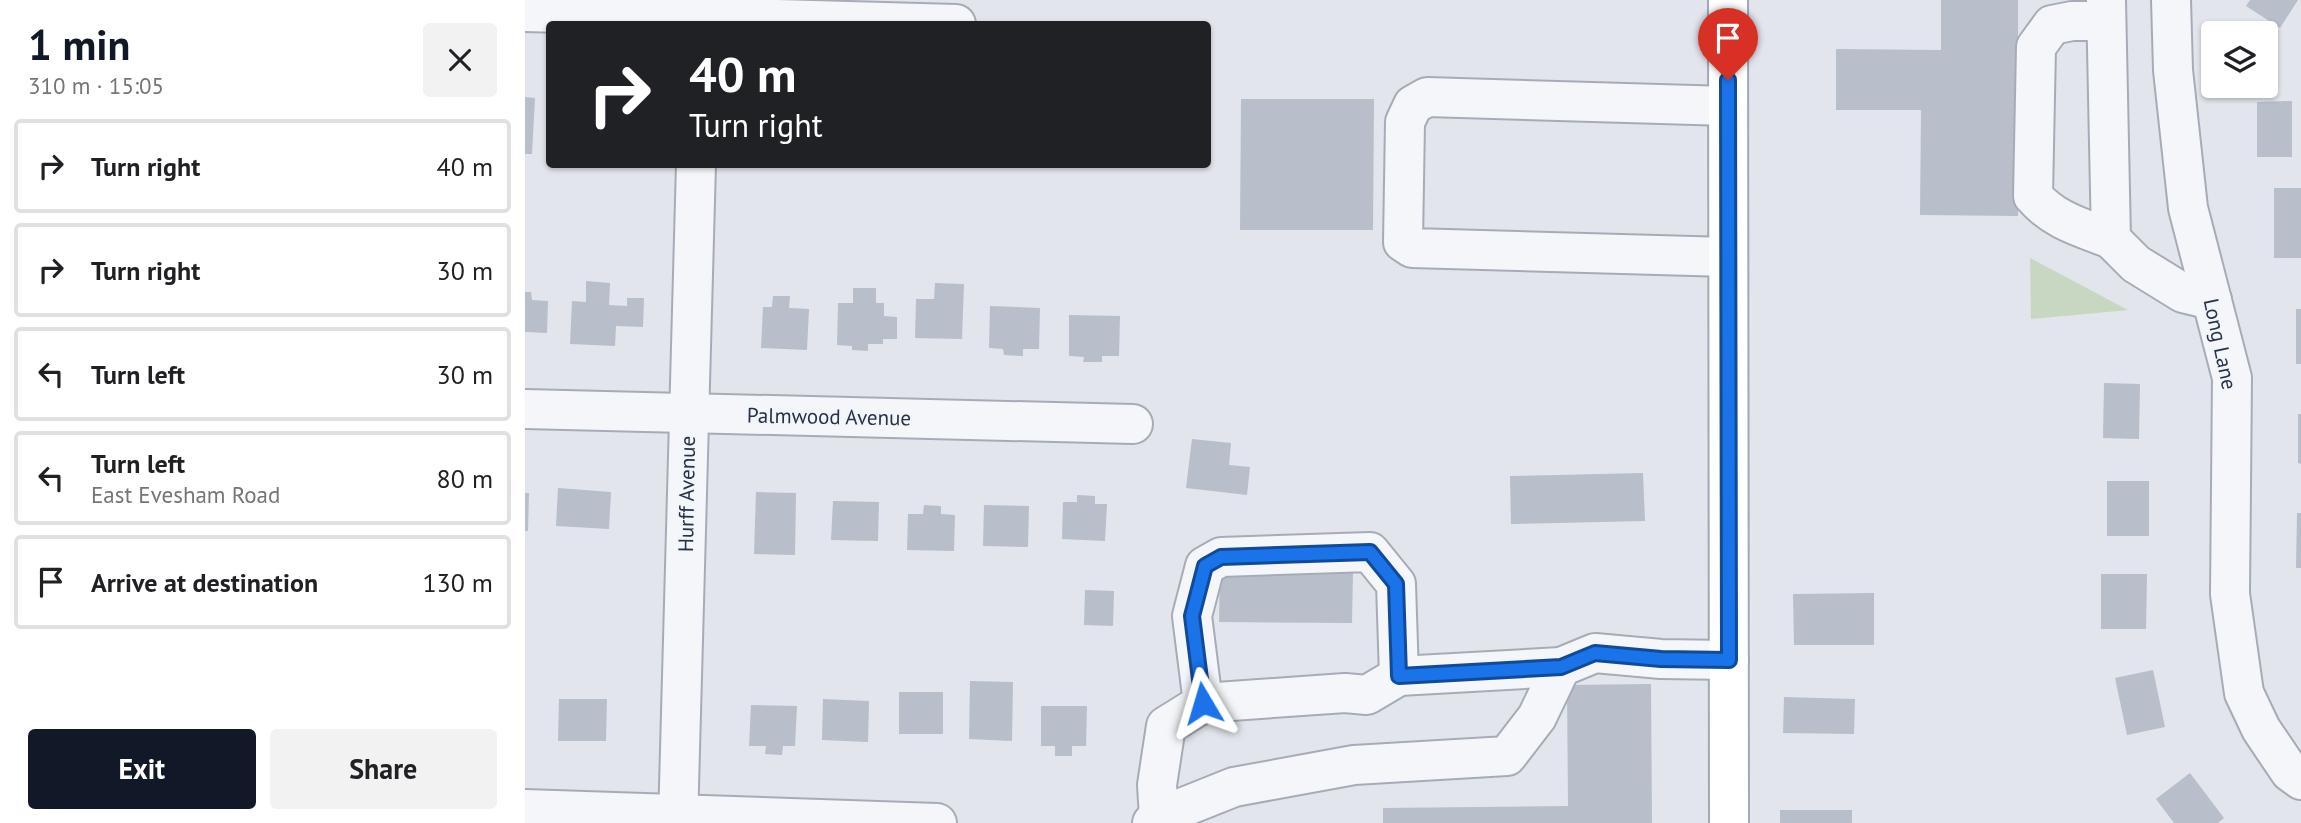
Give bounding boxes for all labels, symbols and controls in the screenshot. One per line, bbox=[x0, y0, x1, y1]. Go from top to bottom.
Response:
pin bbox=[1698, 8, 1758, 80]
text: 1 min bbox=[28, 17, 130, 72]
icon: arrive bbox=[1709, 19, 1747, 57]
map controls bbox=[2201, 21, 2278, 98]
button: layers bbox=[2201, 21, 2278, 98]
button: close bbox=[423, 23, 497, 97]
text: 40 m bbox=[689, 42, 796, 106]
icon: right bbox=[574, 49, 665, 140]
text: 310 m · 15:05 bbox=[28, 71, 164, 100]
text: Turn right bbox=[689, 104, 823, 146]
icon: right bbox=[32, 147, 70, 185]
text: Turn right bbox=[91, 150, 200, 183]
text: 40 m bbox=[437, 150, 493, 183]
icon: right bbox=[32, 251, 70, 289]
text: Turn right bbox=[91, 254, 200, 287]
text: 30 m bbox=[437, 254, 493, 287]
street label: Long Lane bbox=[2198, 296, 2243, 392]
icon: left bbox=[32, 355, 70, 393]
text: Turn left bbox=[91, 358, 185, 391]
text: 30 m bbox=[437, 358, 493, 391]
street label: Palmwood Avenue bbox=[747, 402, 911, 431]
street label: Hurff Avenue bbox=[672, 436, 701, 552]
text: Turn left bbox=[91, 447, 185, 480]
icon: left bbox=[32, 459, 70, 497]
text: 80 m bbox=[437, 462, 493, 495]
text: East Evesham Road bbox=[91, 480, 280, 509]
icon: arrive bbox=[32, 563, 70, 601]
text: Arrive at destination bbox=[91, 566, 318, 599]
text: 130 m bbox=[422, 566, 493, 599]
position arrow bbox=[1166, 666, 1240, 740]
button: Exit bbox=[28, 729, 256, 809]
button: Share bbox=[270, 729, 497, 809]

